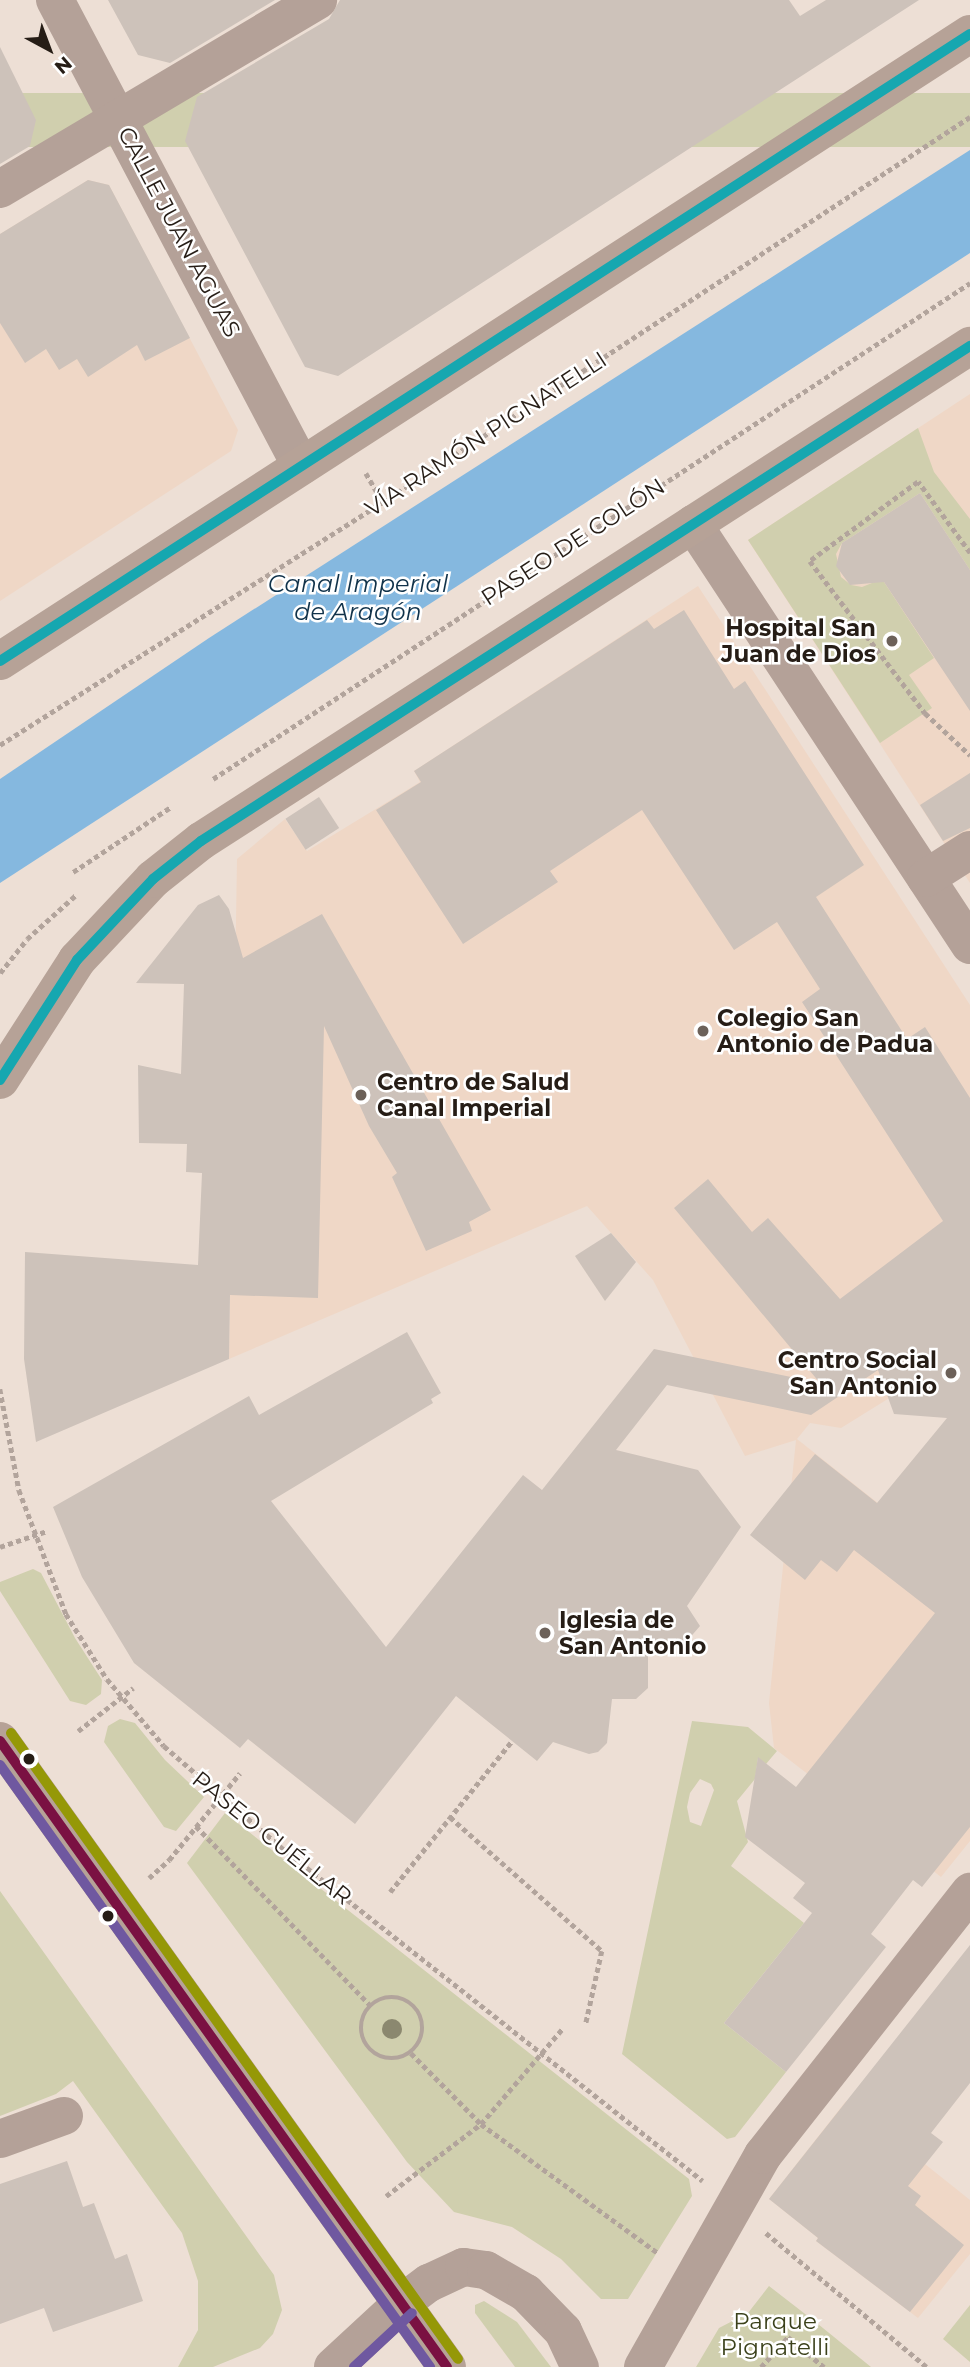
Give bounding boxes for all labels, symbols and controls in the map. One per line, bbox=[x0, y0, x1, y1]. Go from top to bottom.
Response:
north arrow bbox=[14, 14, 84, 84]
text: N bbox=[50, 52, 76, 79]
street label: CALLE JUAN AGUAS bbox=[112, 122, 246, 342]
street label: VÍA RAMÓN PIGNATELLI bbox=[360, 346, 612, 522]
street label: PASEO DE COLÓN bbox=[476, 472, 670, 612]
water label: Canal Imperial de Aragón bbox=[268, 570, 448, 626]
place label: Hospital San Juan de Dios bbox=[721, 614, 876, 668]
marker: Hospital San Juan de Dios bbox=[882, 631, 902, 651]
place label: Colegio San Antonio de Padua bbox=[717, 1004, 933, 1058]
marker: Colegio San Antonio de Padua bbox=[695, 1023, 711, 1039]
place label: Centro de Salud Canal Imperial bbox=[377, 1068, 569, 1122]
marker: Centro de Salud Canal Imperial bbox=[351, 1085, 371, 1105]
place label: Centro Social San Antonio bbox=[778, 1346, 937, 1400]
marker: Centro Social San Antonio bbox=[943, 1365, 959, 1381]
place label: Iglesia de San Antonio bbox=[559, 1606, 706, 1660]
marker: Iglesia de San Antonio bbox=[537, 1625, 553, 1641]
unlabelled marker bbox=[22, 1752, 36, 1766]
street label: PASEO CUÉLLAR bbox=[187, 1765, 357, 1911]
unlabelled marker bbox=[101, 1909, 115, 1923]
park label: Parque Pignatelli bbox=[721, 2307, 829, 2361]

